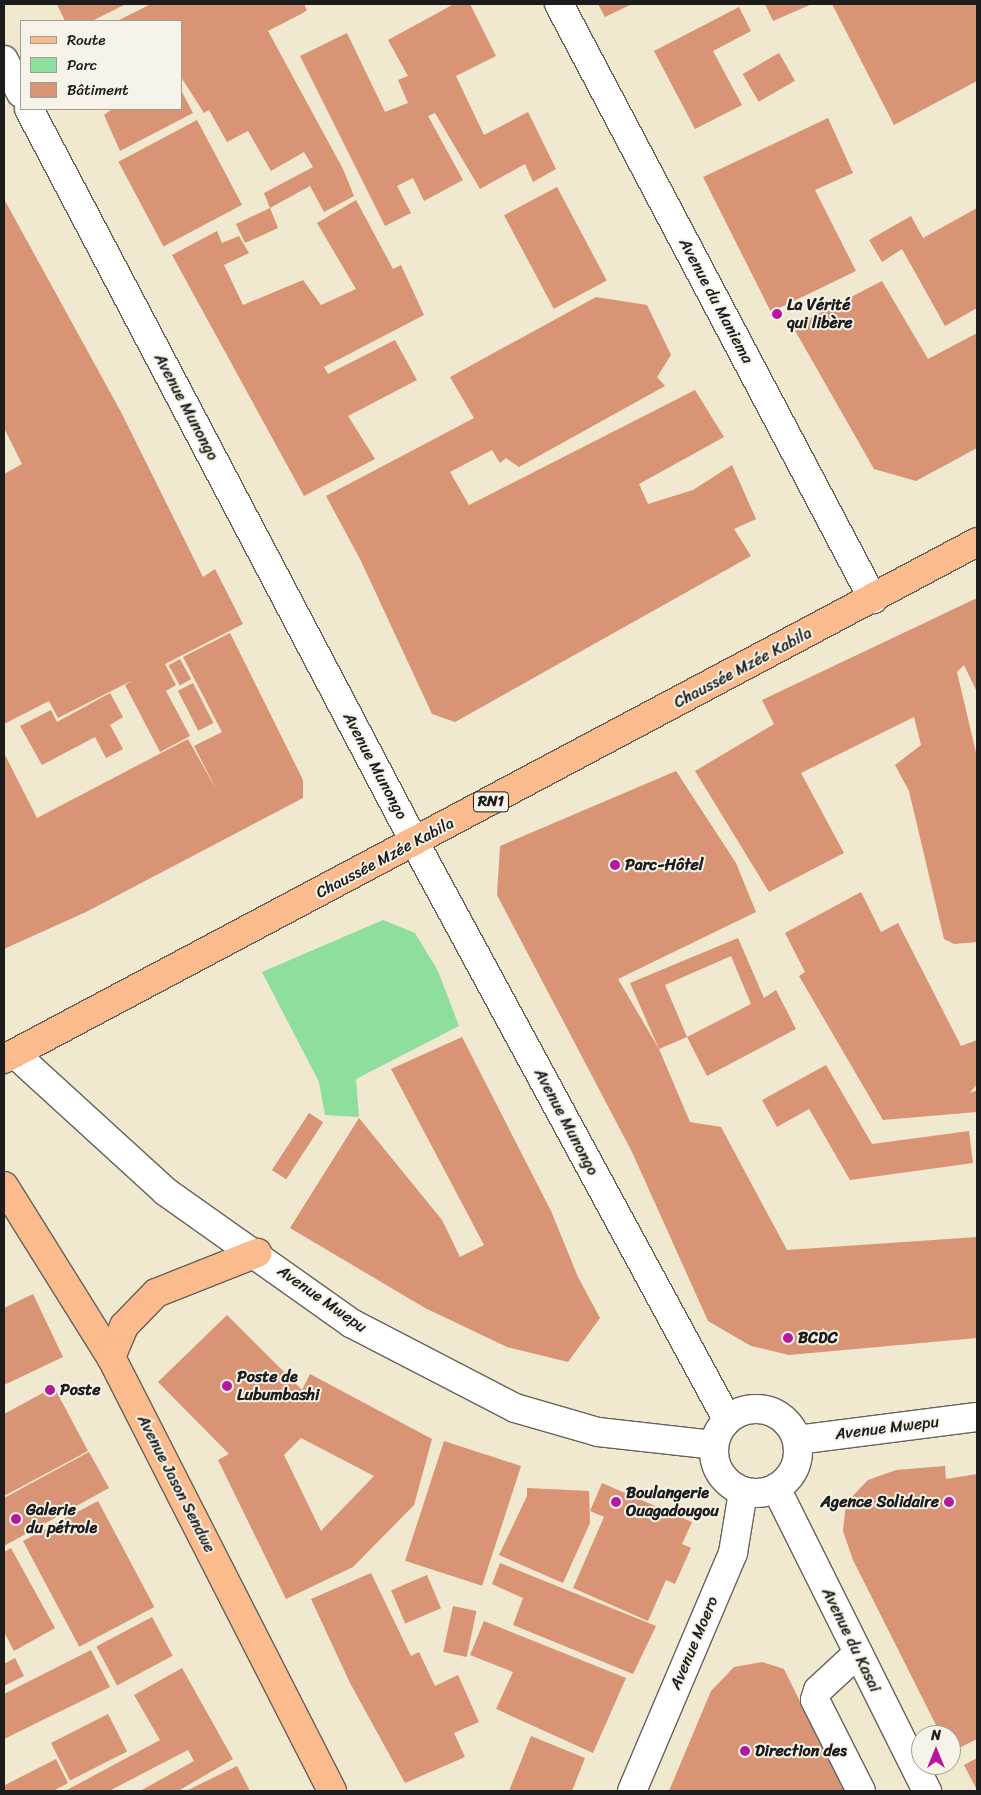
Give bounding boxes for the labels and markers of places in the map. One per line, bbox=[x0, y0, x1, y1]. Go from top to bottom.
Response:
place label: La Vérité qui libère bbox=[787, 295, 852, 333]
marker: La Vérité qui libère bbox=[771, 308, 783, 320]
place label: Parc-Hôtel bbox=[625, 855, 703, 875]
marker: Parc-Hôtel bbox=[609, 859, 621, 871]
place label: BCDC bbox=[798, 1328, 838, 1348]
marker: BCDC bbox=[782, 1332, 794, 1344]
place label: Poste de Lubumbashi bbox=[237, 1367, 319, 1405]
place label: Poste bbox=[60, 1380, 100, 1400]
marker: Poste de Lubumbashi bbox=[221, 1380, 233, 1392]
marker: Poste bbox=[44, 1384, 56, 1396]
place label: Boulangerie Ouagadougou bbox=[626, 1483, 719, 1521]
place label: Agence Solidaire bbox=[820, 1492, 939, 1512]
marker: Boulangerie Ouagadougou bbox=[610, 1496, 622, 1508]
marker: Agence Solidaire bbox=[943, 1496, 955, 1508]
place label: Galerie du pétrole bbox=[26, 1500, 98, 1538]
marker: Galerie du pétrole bbox=[10, 1513, 22, 1525]
place label: Direction des bbox=[755, 1741, 848, 1761]
marker: Direction des bbox=[739, 1745, 751, 1757]

